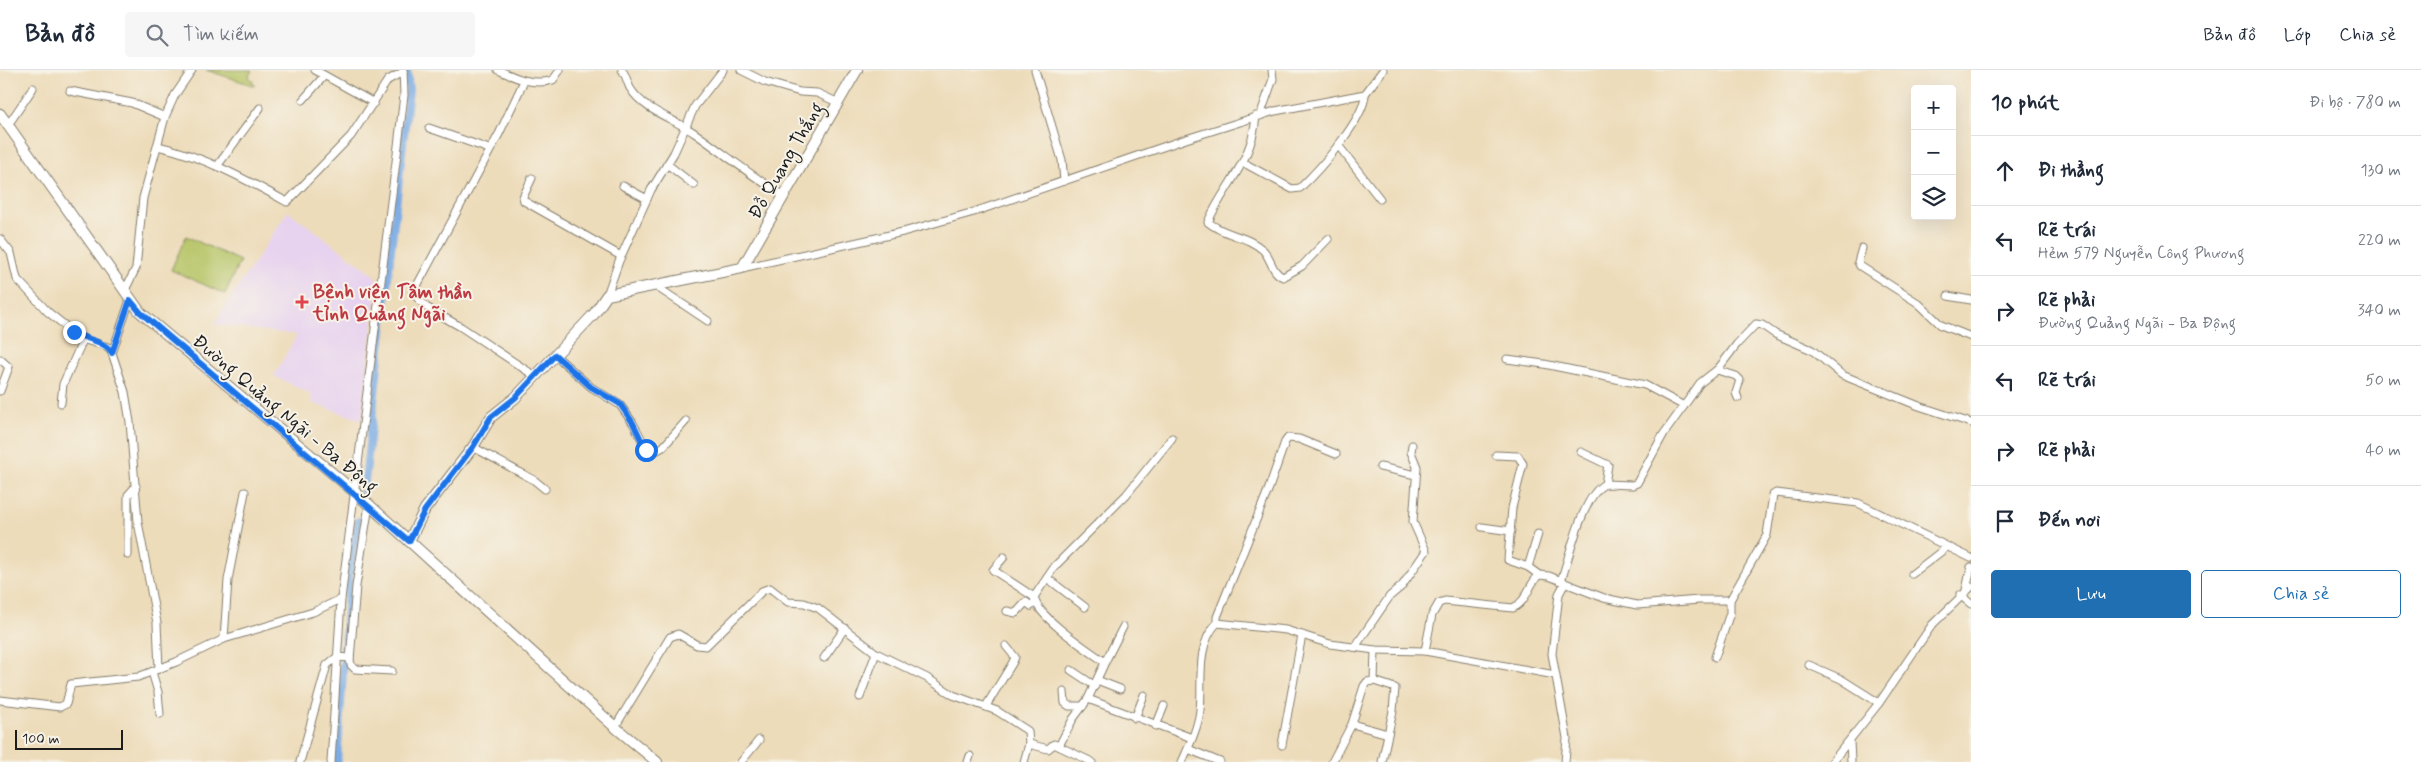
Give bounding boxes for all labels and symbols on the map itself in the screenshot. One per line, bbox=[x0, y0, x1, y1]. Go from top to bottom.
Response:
street label: Đỗ Quang Thắng bbox=[743, 98, 832, 225]
place label: Bệnh viện Tâm thần tỉnh Quảng Ngãi bbox=[312, 280, 472, 330]
marker: Bệnh viện Tâm thần tỉnh Quảng Ngãi bbox=[295, 295, 309, 309]
route end bbox=[63, 321, 86, 344]
street label: Đường Quảng Ngãi - Ba Động bbox=[185, 329, 383, 502]
route start bbox=[635, 439, 658, 462]
scale bar bbox=[15, 727, 122, 750]

